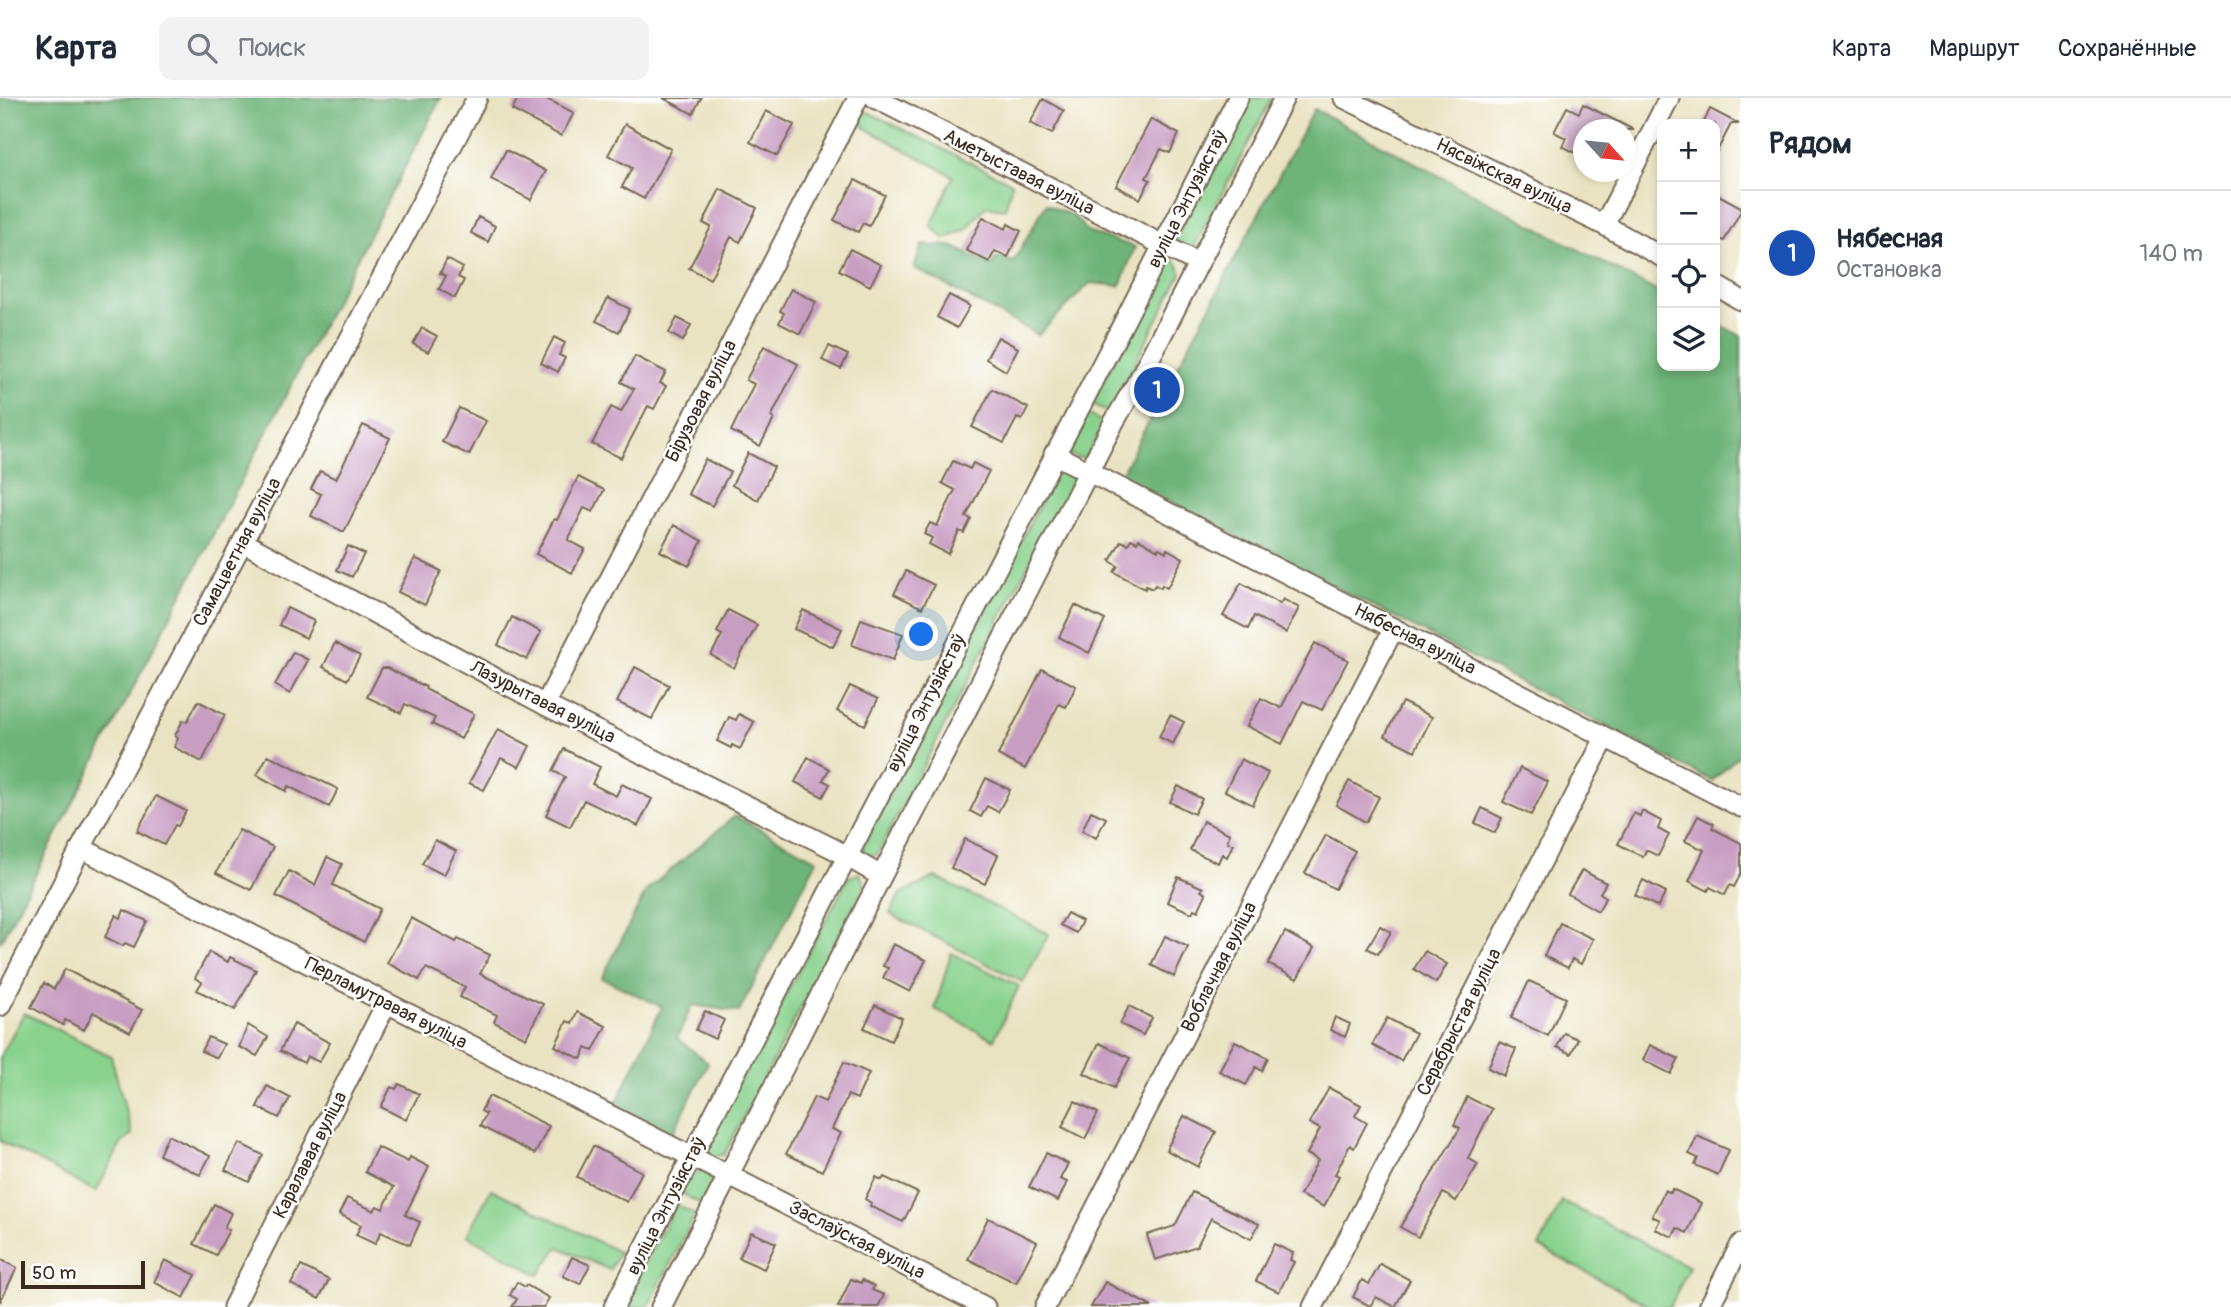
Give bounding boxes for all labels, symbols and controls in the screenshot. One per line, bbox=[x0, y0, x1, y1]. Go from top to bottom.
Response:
search box bbox=[159, 17, 649, 80]
text: Карта bbox=[35, 28, 117, 69]
icon: search bbox=[183, 29, 221, 67]
text: Поиск bbox=[239, 32, 307, 64]
text: Карта bbox=[1832, 34, 1891, 63]
text: Маршрут bbox=[1929, 34, 2020, 63]
text: Сохранённые bbox=[2058, 34, 2196, 63]
north arrow bbox=[1573, 119, 1636, 182]
map controls bbox=[1657, 119, 1720, 371]
button: + bbox=[1657, 119, 1720, 182]
street label: Аметыставая вуліца bbox=[939, 124, 1099, 221]
text: Рядом bbox=[1769, 125, 1852, 162]
street label: вуліца Энтузіястаў bbox=[1142, 126, 1232, 272]
street label: Нясвіжская вуліца bbox=[1432, 133, 1576, 219]
button: − bbox=[1657, 182, 1720, 245]
text: Нябесная bbox=[1836, 223, 1943, 255]
text: 1 bbox=[1788, 239, 1797, 268]
text: 140 m bbox=[2140, 239, 2203, 268]
button: locate bbox=[1657, 245, 1720, 308]
text: Остановка bbox=[1836, 255, 1942, 284]
button: layers bbox=[1657, 308, 1720, 371]
street label: Бірузовая вуліца bbox=[660, 336, 742, 466]
pin: 1 bbox=[1134, 364, 1180, 416]
street label: Самацветная вуліца bbox=[188, 473, 286, 630]
street label: Нябесная вуліца bbox=[1350, 598, 1480, 680]
your location bbox=[904, 617, 938, 651]
street label: вуліца Энтузіястаў bbox=[881, 630, 971, 776]
street label: Лазурытавая вуліца bbox=[465, 655, 620, 749]
street label: Воблачная вуліца bbox=[1176, 898, 1262, 1036]
street label: Серабрыстая вуліца bbox=[1411, 944, 1507, 1100]
street label: Перламутравая вуліца bbox=[301, 952, 471, 1054]
street label: Каралавая вуліца bbox=[268, 1087, 352, 1222]
street label: вуліца Энтузіястаў bbox=[621, 1133, 711, 1279]
street label: Заслаўская вуліца bbox=[785, 1195, 929, 1285]
scale bar bbox=[21, 1258, 145, 1290]
text: 50 m bbox=[32, 1261, 76, 1285]

